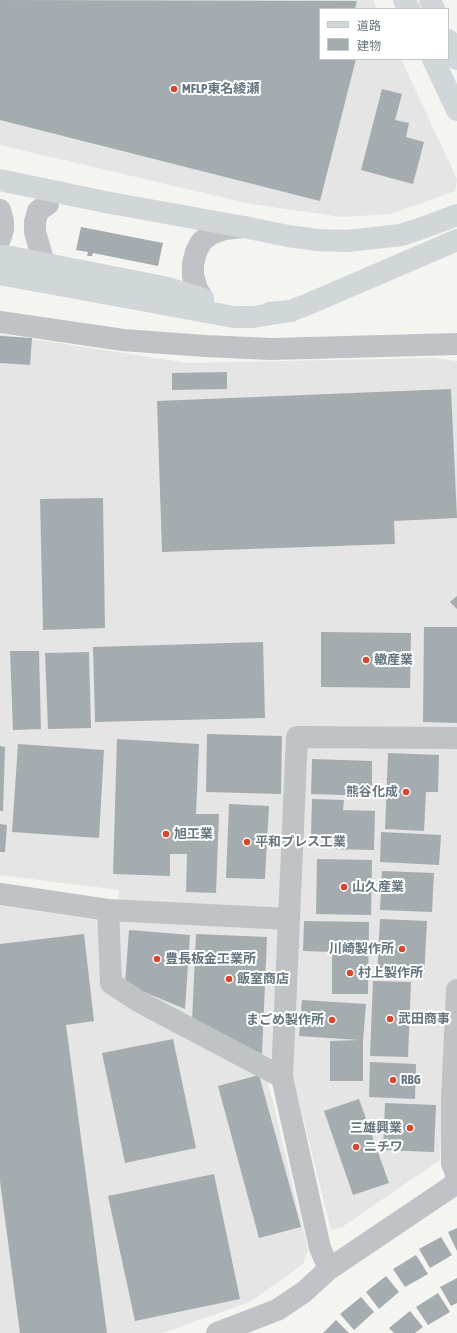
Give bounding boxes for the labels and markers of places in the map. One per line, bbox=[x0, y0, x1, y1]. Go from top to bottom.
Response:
place label: MFLP東名綾瀬 bbox=[182, 81, 259, 97]
marker: MFLP東名綾瀬 bbox=[169, 84, 179, 94]
place label: 轍産業 bbox=[374, 652, 413, 668]
marker: 轍産業 bbox=[361, 655, 371, 665]
place label: 熊谷化成 bbox=[346, 784, 398, 800]
marker: 熊谷化成 bbox=[401, 787, 411, 797]
place label: 旭工業 bbox=[174, 826, 213, 842]
marker: 旭工業 bbox=[161, 829, 171, 839]
place label: 平和プレス工業 bbox=[255, 834, 346, 850]
marker: 平和プレス工業 bbox=[242, 837, 252, 847]
place label: 山久産業 bbox=[352, 879, 404, 895]
marker: 山久産業 bbox=[339, 882, 349, 892]
place label: 川崎製作所 bbox=[329, 941, 394, 957]
marker: 川崎製作所 bbox=[397, 944, 407, 954]
place label: 豊長板金工業所 bbox=[165, 951, 256, 967]
marker: 豊長板金工業所 bbox=[152, 954, 162, 964]
place label: 村上製作所 bbox=[358, 965, 423, 981]
marker: 村上製作所 bbox=[345, 968, 355, 978]
place label: 飯室商店 bbox=[237, 971, 289, 987]
marker: 飯室商店 bbox=[224, 974, 234, 984]
place label: 武田商事 bbox=[398, 1011, 450, 1027]
place label: まごめ製作所 bbox=[246, 1012, 324, 1028]
marker: 武田商事 bbox=[385, 1014, 395, 1024]
marker: まごめ製作所 bbox=[327, 1015, 337, 1025]
place label: RBG bbox=[401, 1072, 421, 1088]
marker: RBG bbox=[388, 1075, 398, 1085]
place label: 三雄興業 bbox=[350, 1120, 402, 1136]
marker: 三雄興業 bbox=[405, 1123, 415, 1133]
place label: ニチワ bbox=[364, 1139, 403, 1155]
marker: ニチワ bbox=[351, 1142, 361, 1152]

